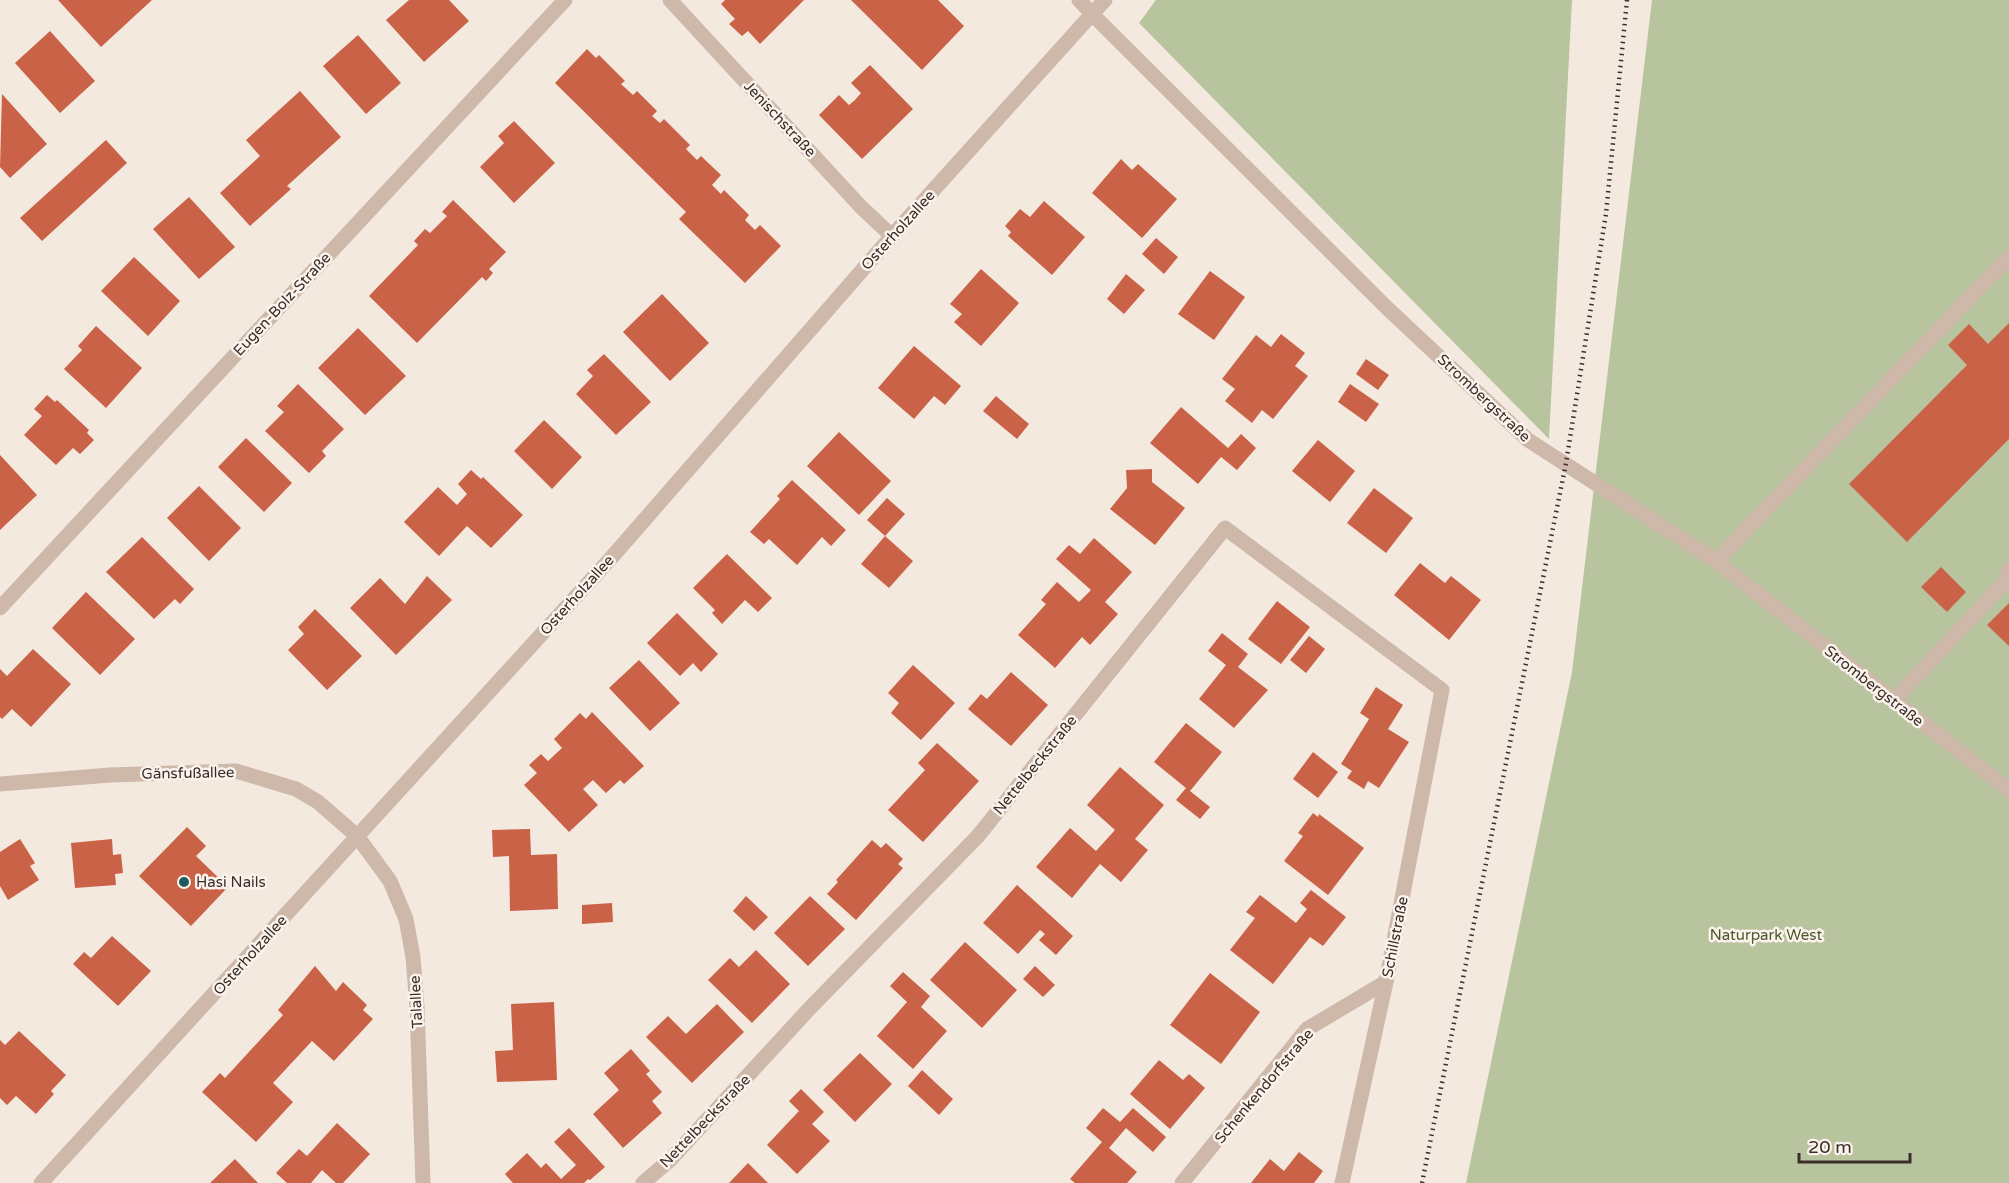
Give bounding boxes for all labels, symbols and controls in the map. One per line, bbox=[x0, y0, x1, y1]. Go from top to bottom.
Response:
street label: Jenischstraße bbox=[740, 77, 820, 161]
street label: Osterholzallee bbox=[857, 186, 939, 274]
street label: Eugen-Bolz-Straße bbox=[230, 249, 334, 359]
street label: Strombergstraße bbox=[1434, 350, 1534, 446]
street label: Osterholzallee bbox=[536, 551, 618, 639]
street label: Strombergstraße bbox=[1821, 642, 1927, 730]
street label: Nettelbeckstraße bbox=[989, 712, 1081, 818]
street label: Gänsfußallee bbox=[141, 763, 235, 783]
place label: Hasi Nails bbox=[196, 873, 266, 891]
marker: Hasi Nails bbox=[177, 875, 191, 889]
street label: Schillstraße bbox=[1378, 895, 1412, 979]
street label: Osterholzallee bbox=[209, 911, 291, 999]
park label: Naturpark West bbox=[1710, 926, 1822, 944]
street label: Talallee bbox=[406, 975, 426, 1029]
street label: Schenkendorfstraße bbox=[1211, 1025, 1317, 1147]
street label: Nettelbeckstraße bbox=[656, 1071, 754, 1171]
scale bar bbox=[1799, 1126, 1910, 1164]
text: 20 m bbox=[1808, 1136, 1852, 1158]

